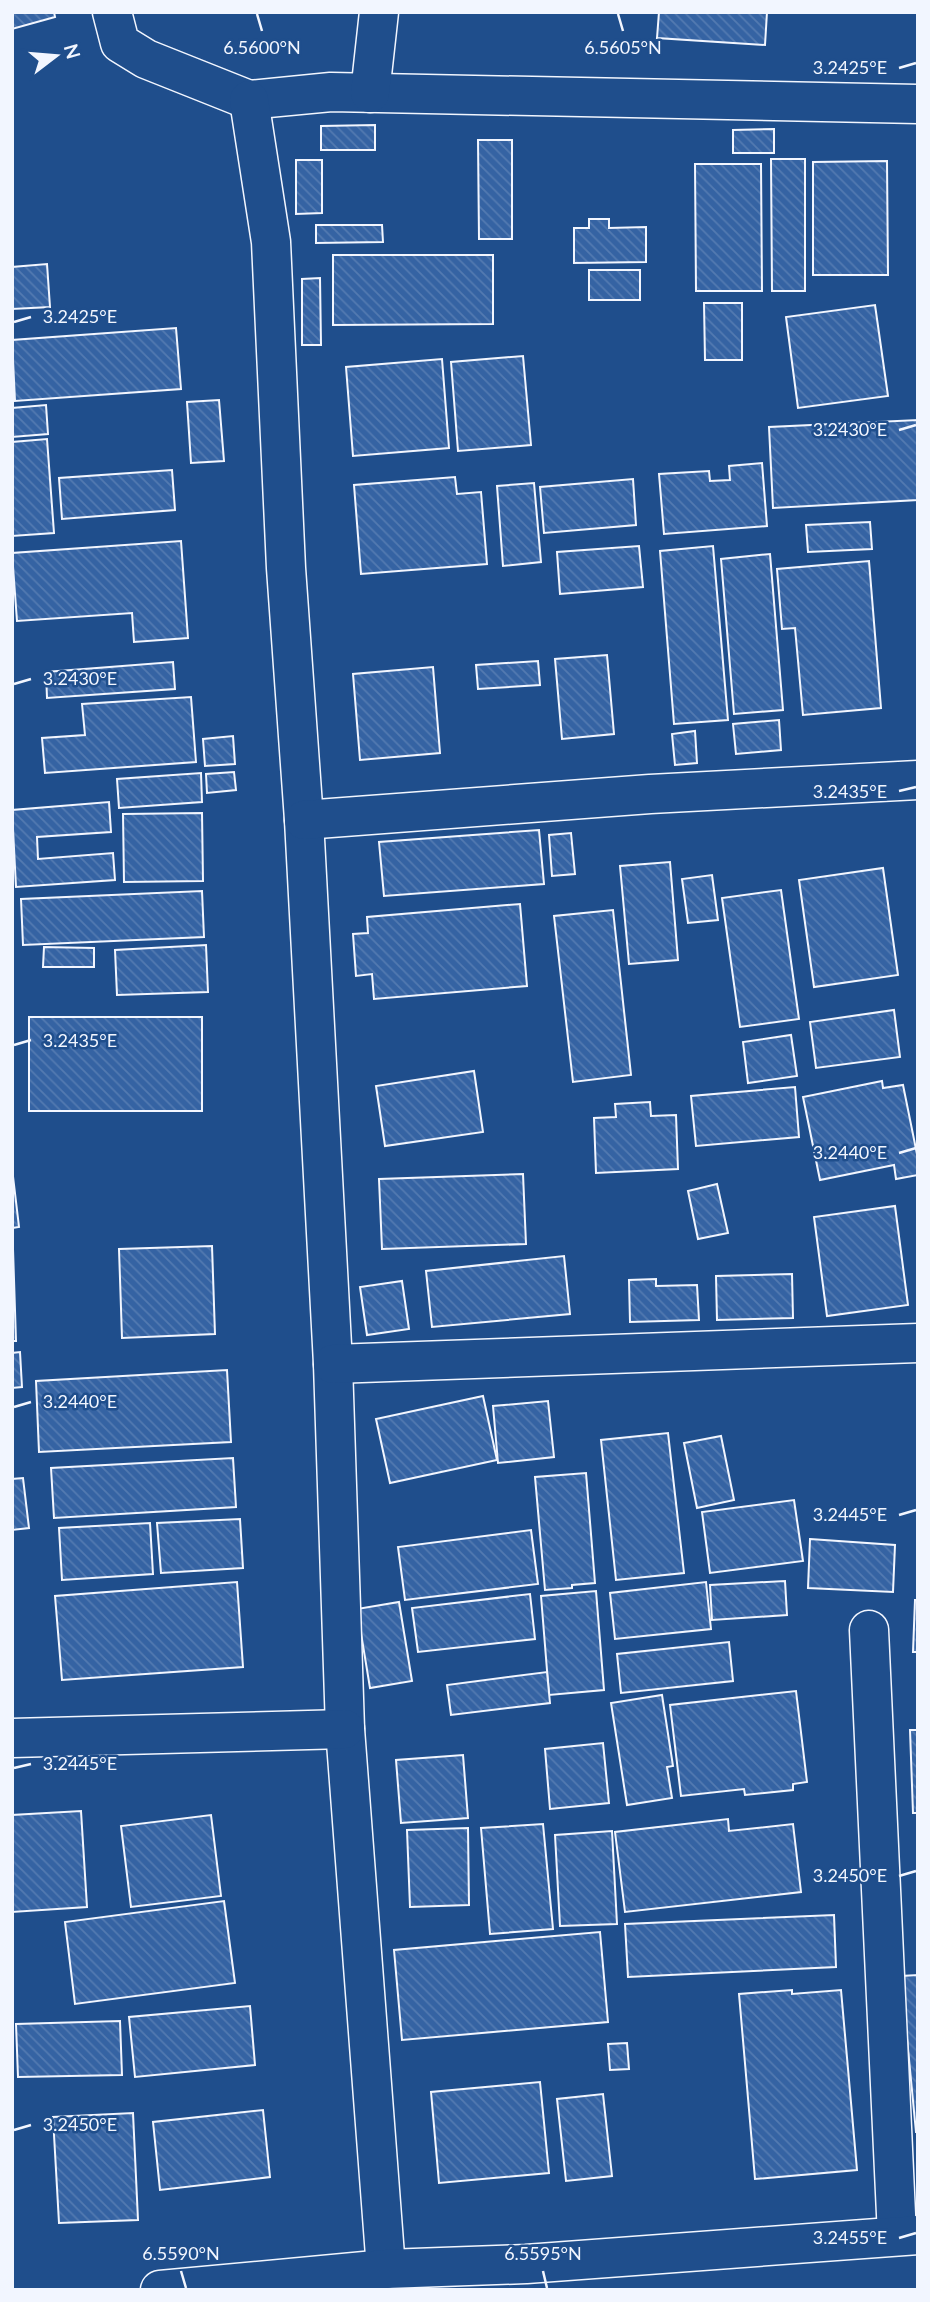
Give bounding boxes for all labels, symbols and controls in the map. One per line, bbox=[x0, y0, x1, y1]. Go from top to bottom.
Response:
north arrow bbox=[21, 21, 91, 91]
text: 6.5600°N bbox=[223, 36, 301, 58]
text: 6.5605°N bbox=[584, 36, 662, 58]
text: N bbox=[60, 41, 86, 61]
text: 3.2425°E bbox=[813, 56, 887, 78]
text: 3.2425°E bbox=[43, 305, 117, 327]
text: 3.2430°E bbox=[813, 418, 887, 440]
text: 3.2430°E bbox=[43, 667, 117, 689]
text: 3.2435°E bbox=[813, 780, 887, 802]
text: 3.2435°E bbox=[43, 1029, 117, 1051]
text: 3.2440°E bbox=[813, 1141, 887, 1163]
text: 3.2440°E bbox=[43, 1390, 117, 1412]
text: 3.2445°E bbox=[813, 1503, 887, 1525]
text: 3.2445°E bbox=[43, 1752, 117, 1774]
text: 3.2450°E bbox=[813, 1864, 887, 1886]
text: 3.2450°E bbox=[43, 2113, 117, 2135]
text: 3.2455°E bbox=[813, 2226, 887, 2248]
text: 6.5590°N bbox=[142, 2242, 220, 2264]
text: 6.5595°N bbox=[504, 2242, 582, 2264]

